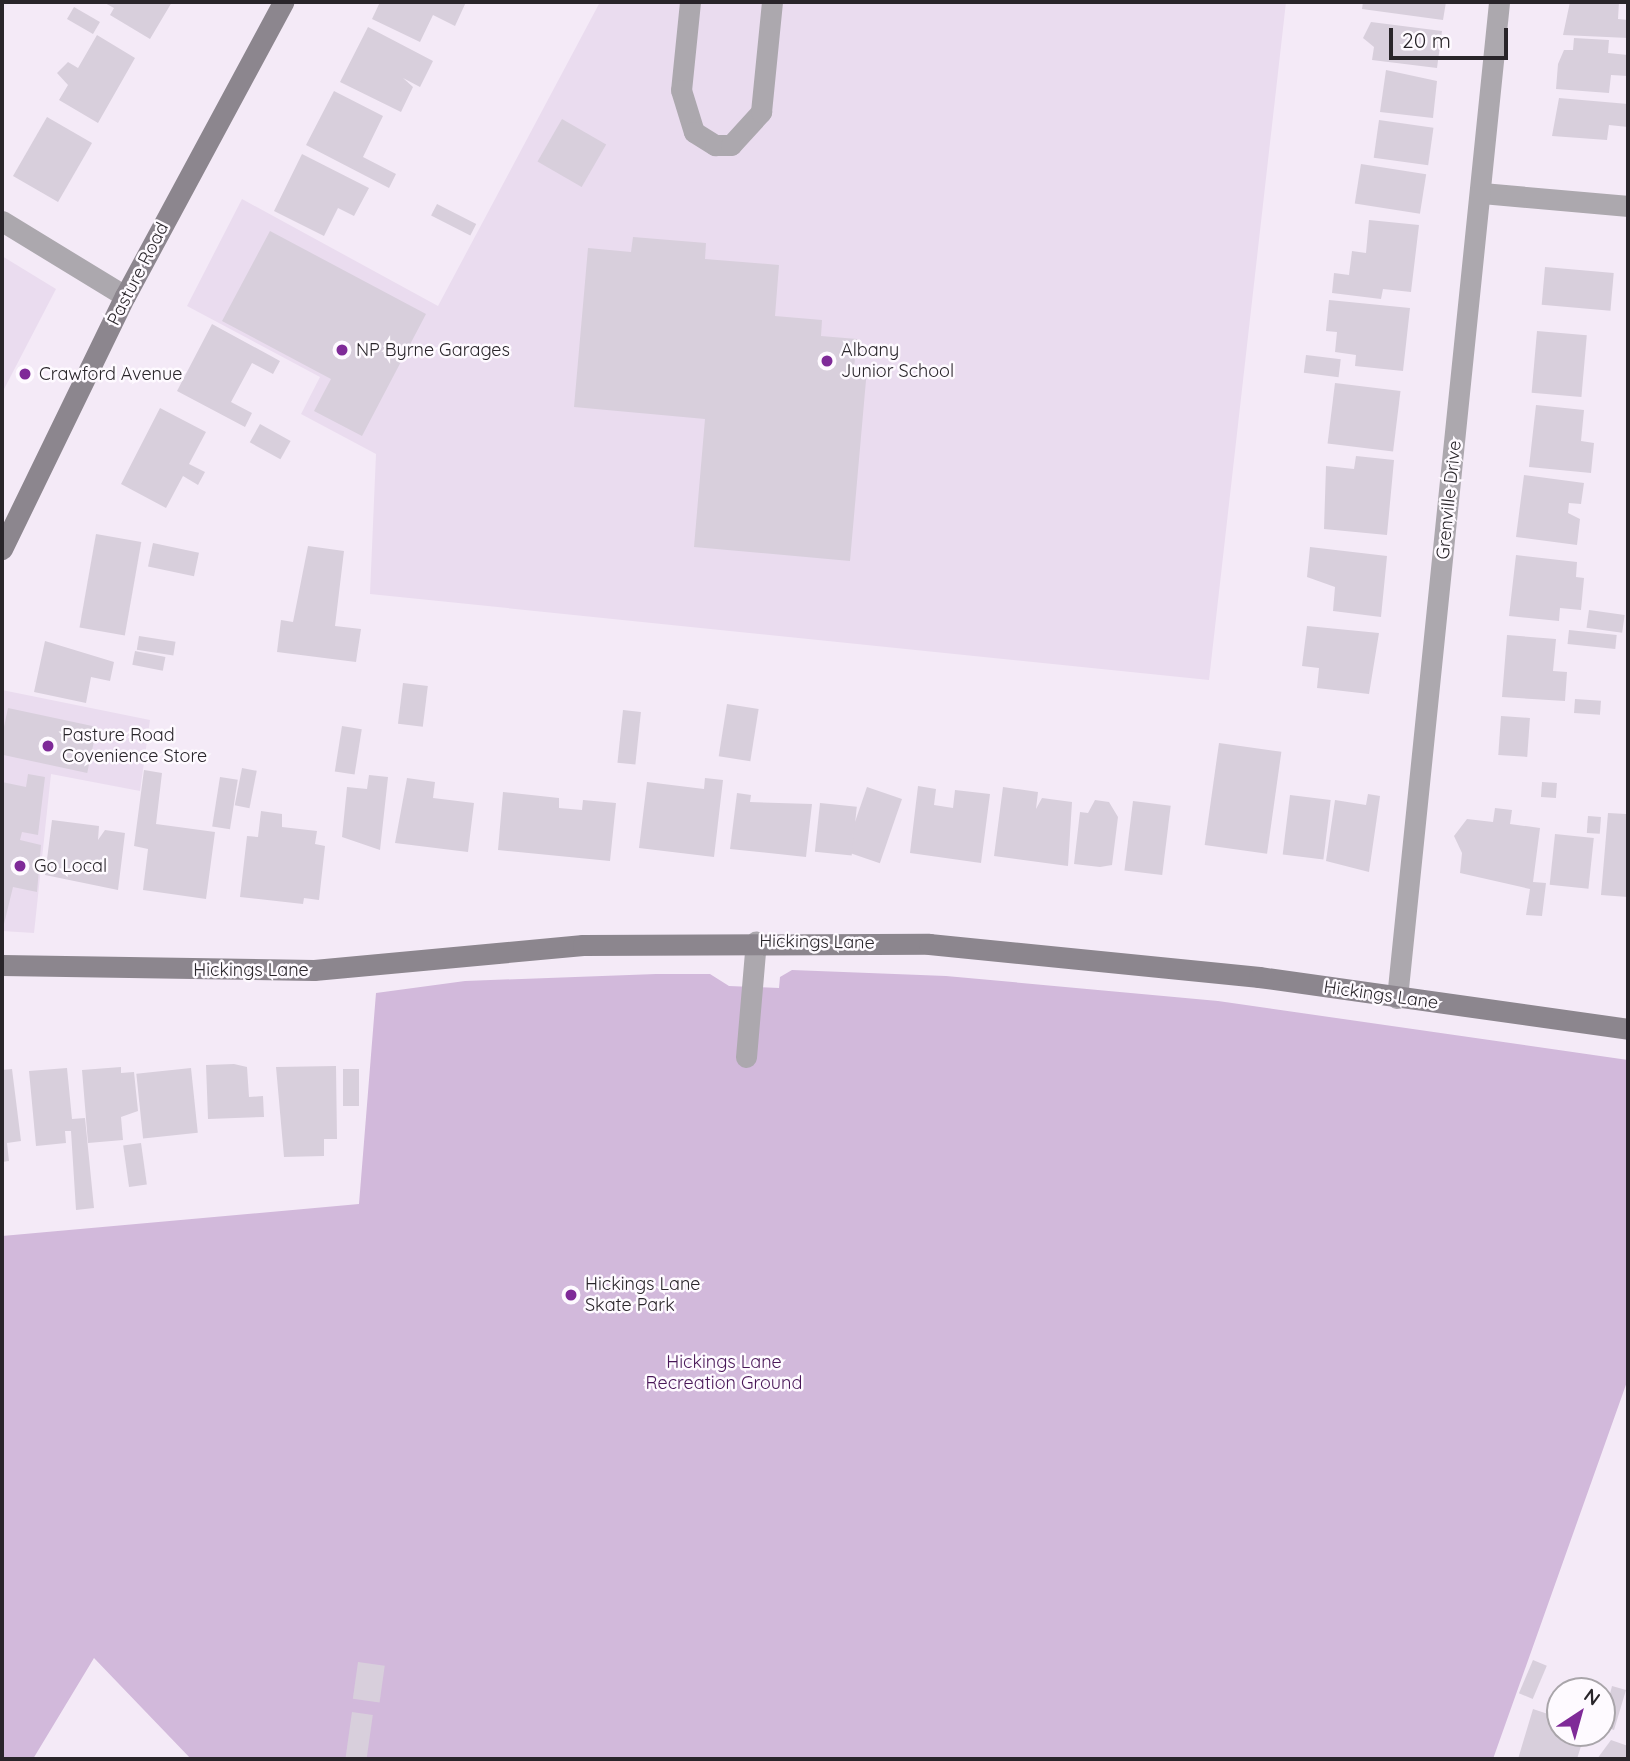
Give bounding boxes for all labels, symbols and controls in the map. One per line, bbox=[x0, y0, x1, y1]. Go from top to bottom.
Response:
scale bar bbox=[1392, 14, 1511, 58]
text: 20 m bbox=[1402, 27, 1451, 53]
street label: Pasture Road bbox=[103, 219, 173, 329]
place label: NP Byrne Garages bbox=[356, 339, 510, 361]
place label: Albany Junior School bbox=[841, 340, 954, 382]
marker: NP Byrne Garages bbox=[334, 342, 350, 358]
marker: Albany Junior School bbox=[819, 353, 835, 369]
place label: Crawford Avenue bbox=[39, 363, 182, 385]
marker: Crawford Avenue bbox=[17, 366, 33, 382]
street label: Grenville Drive bbox=[1432, 439, 1466, 561]
place label: Pasture Road Covenience Store bbox=[62, 725, 207, 768]
marker: Pasture Road Covenience Store bbox=[40, 738, 56, 754]
place label: Go Local bbox=[34, 855, 107, 877]
marker: Go Local bbox=[12, 858, 28, 874]
street label: Hickings Lane bbox=[759, 930, 875, 954]
street label: Hickings Lane bbox=[193, 959, 309, 981]
street label: Hickings Lane bbox=[1322, 976, 1440, 1014]
place label: Hickings Lane Skate Park bbox=[585, 1274, 700, 1316]
marker: Hickings Lane Skate Park bbox=[563, 1287, 579, 1303]
park label: Hickings Lane Recreation Ground bbox=[646, 1352, 802, 1394]
north arrow bbox=[1546, 1677, 1616, 1747]
text: N bbox=[1579, 1683, 1605, 1710]

